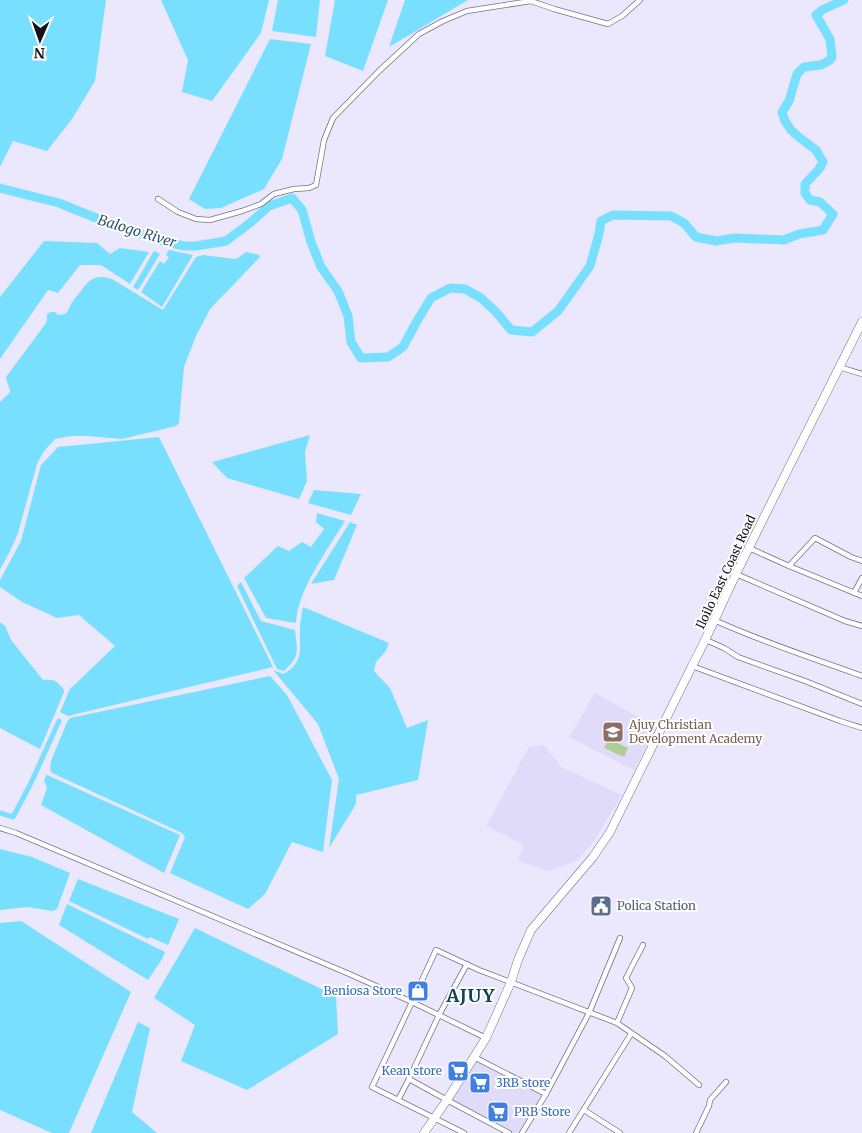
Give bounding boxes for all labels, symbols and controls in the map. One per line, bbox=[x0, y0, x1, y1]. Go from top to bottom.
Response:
north arrow bbox=[15, 15, 65, 65]
text: N bbox=[34, 44, 45, 62]
water label: Balogo River bbox=[96, 211, 179, 252]
street label: Iloilo East Coast Road bbox=[692, 512, 759, 631]
place label: Ajuy Christian Development Academy bbox=[628, 717, 762, 746]
school or university icon: Ajuy Christian Development Academy bbox=[601, 720, 625, 744]
public building icon: Polica Station bbox=[589, 894, 613, 918]
place label: Polica Station bbox=[617, 898, 696, 913]
shop icon: Beniosa Store bbox=[406, 979, 430, 1003]
place label: Beniosa Store bbox=[323, 983, 402, 998]
district label: AJUY bbox=[445, 984, 496, 1007]
supermarket icon: Kean store bbox=[446, 1059, 470, 1083]
place label: Kean store bbox=[382, 1063, 442, 1078]
supermarket icon: 3RB store bbox=[468, 1071, 492, 1095]
place label: 3RB store bbox=[496, 1075, 550, 1090]
supermarket icon: PRB Store bbox=[486, 1100, 510, 1124]
place label: PRB Store bbox=[514, 1104, 571, 1119]

